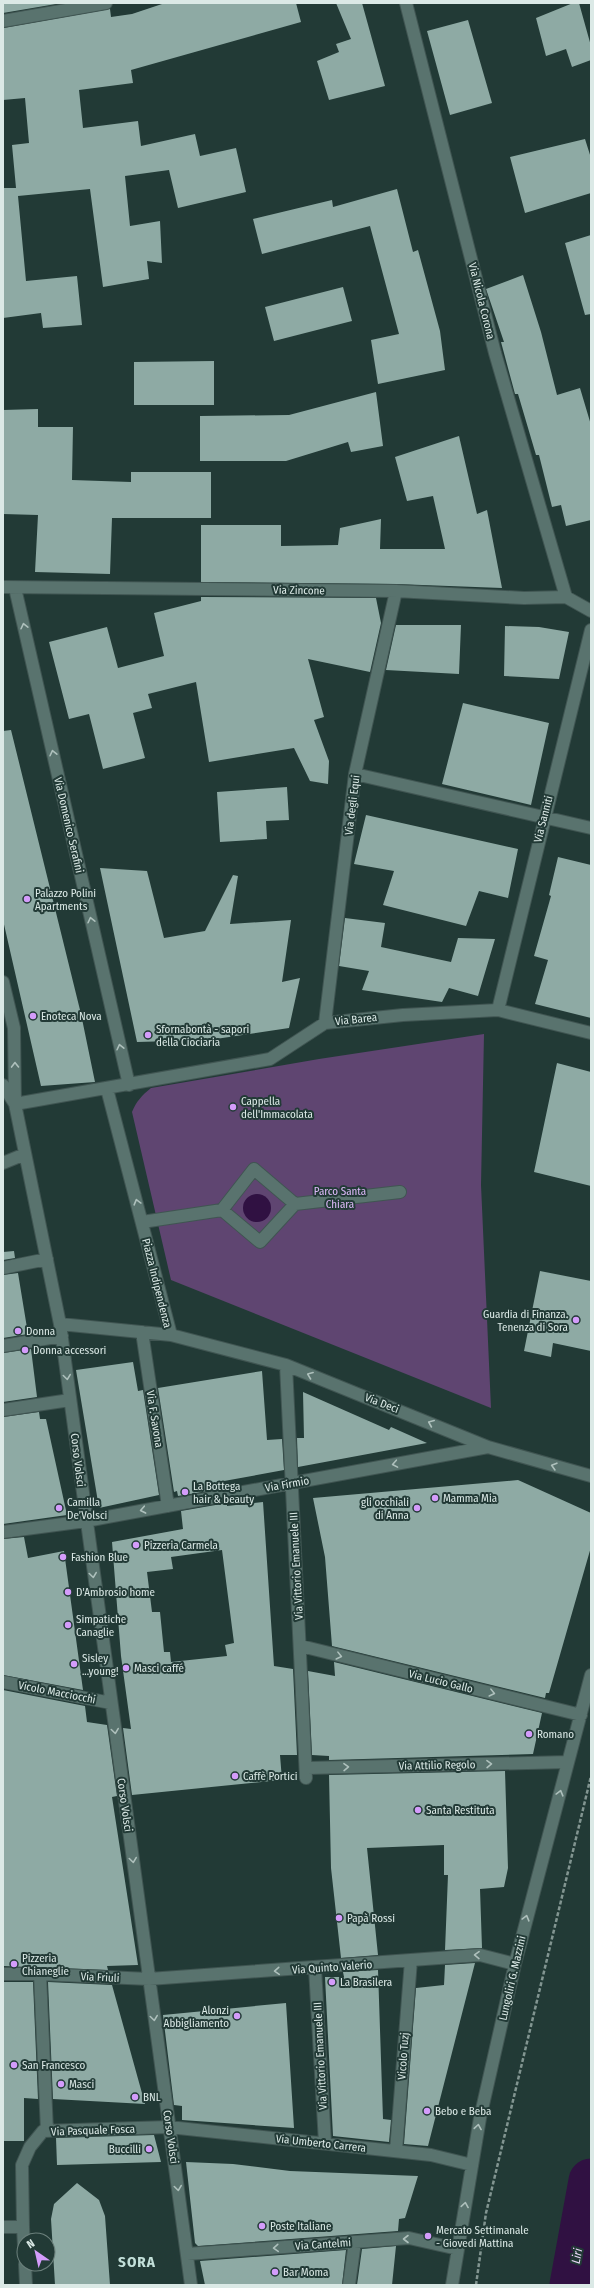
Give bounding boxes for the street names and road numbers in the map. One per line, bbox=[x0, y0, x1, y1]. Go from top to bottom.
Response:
street label: Via Nicola Corona bbox=[466, 261, 497, 341]
street label: Via Zincone bbox=[273, 584, 325, 597]
street label: Via degli Equi bbox=[342, 774, 363, 836]
street label: Via Domenico Serafini bbox=[51, 776, 86, 875]
street label: Via Sanniti bbox=[531, 794, 556, 844]
street label: Via Barea bbox=[334, 1011, 378, 1028]
street label: Piazza Indipendenza bbox=[139, 1237, 174, 1329]
street label: Via F. Savona bbox=[144, 1390, 165, 1449]
street label: Via Deci bbox=[363, 1391, 401, 1416]
street label: Corso Volsci bbox=[68, 1432, 87, 1488]
street label: Via Firmio bbox=[264, 1474, 310, 1495]
street label: Via Vittorio Emanuele III bbox=[287, 1512, 306, 1620]
street label: Via Lucio Gallo bbox=[407, 1667, 475, 1696]
street label: Vicolo Macciocchi bbox=[17, 1679, 97, 1706]
street label: Via Attilio Regolo bbox=[398, 1758, 476, 1773]
street label: Corso Volsci bbox=[114, 1777, 135, 1833]
street label: Lungoliri G. Mazzini bbox=[496, 1934, 529, 2022]
street label: Via Quinto Valerio bbox=[291, 1958, 373, 1977]
street label: Via Friuli bbox=[80, 1970, 120, 1985]
street label: Via Vittorio Emanuele III bbox=[311, 2002, 330, 2110]
street label: Vicolo Tuzj bbox=[395, 2032, 412, 2080]
street label: Corso Volsci bbox=[160, 2109, 181, 2165]
street label: Via Pasquale Fosca bbox=[51, 2123, 135, 2138]
street label: Via Umberto Carrera bbox=[275, 2132, 367, 2155]
street label: Via Cantelmi bbox=[295, 2236, 352, 2253]

